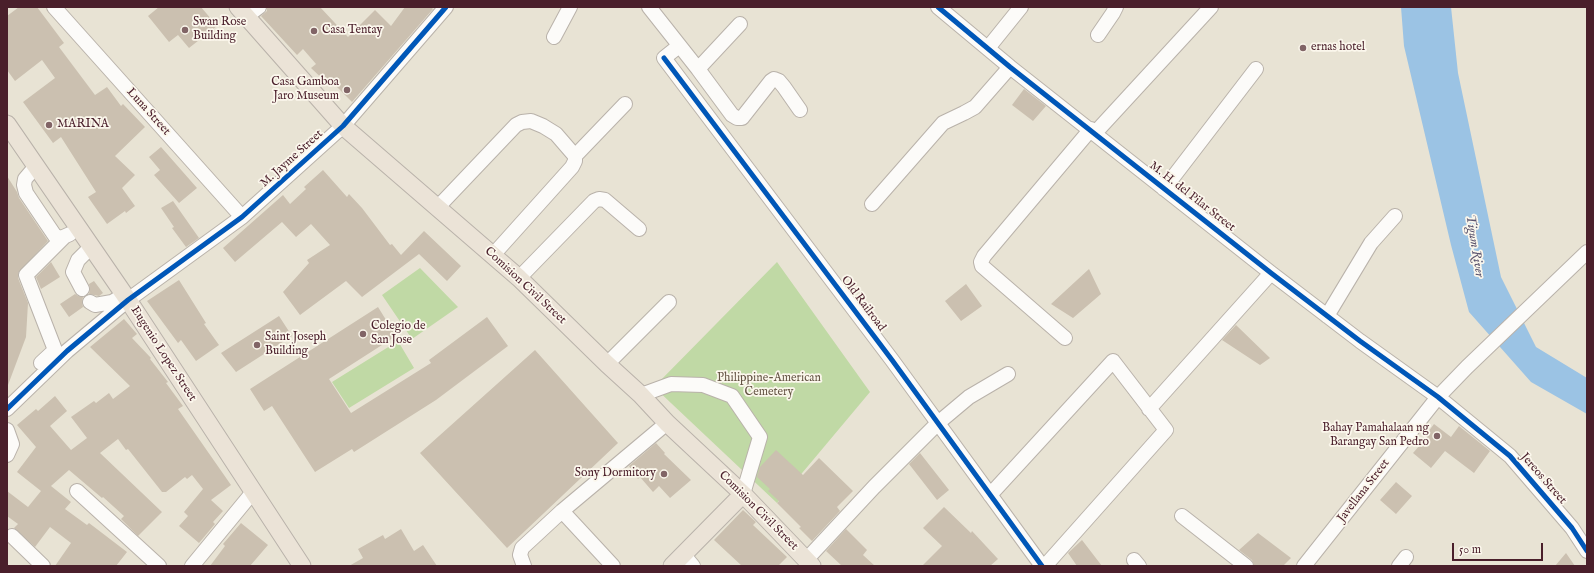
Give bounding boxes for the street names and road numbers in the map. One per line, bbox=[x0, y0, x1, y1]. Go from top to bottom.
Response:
street label: Luna Street bbox=[123, 85, 173, 139]
street label: M. Jayme Street bbox=[258, 127, 326, 191]
street label: M. H. del Pilar Street bbox=[1146, 159, 1238, 235]
street label: Comision Civil Street bbox=[481, 244, 569, 328]
street label: Old Railroad bbox=[838, 274, 888, 334]
street label: Eugenio Lopez Street bbox=[127, 304, 199, 404]
street label: Jereos Street bbox=[1517, 450, 1569, 508]
street label: Javellana Street bbox=[1335, 457, 1393, 525]
street label: Comision Civil Street bbox=[715, 468, 801, 554]

